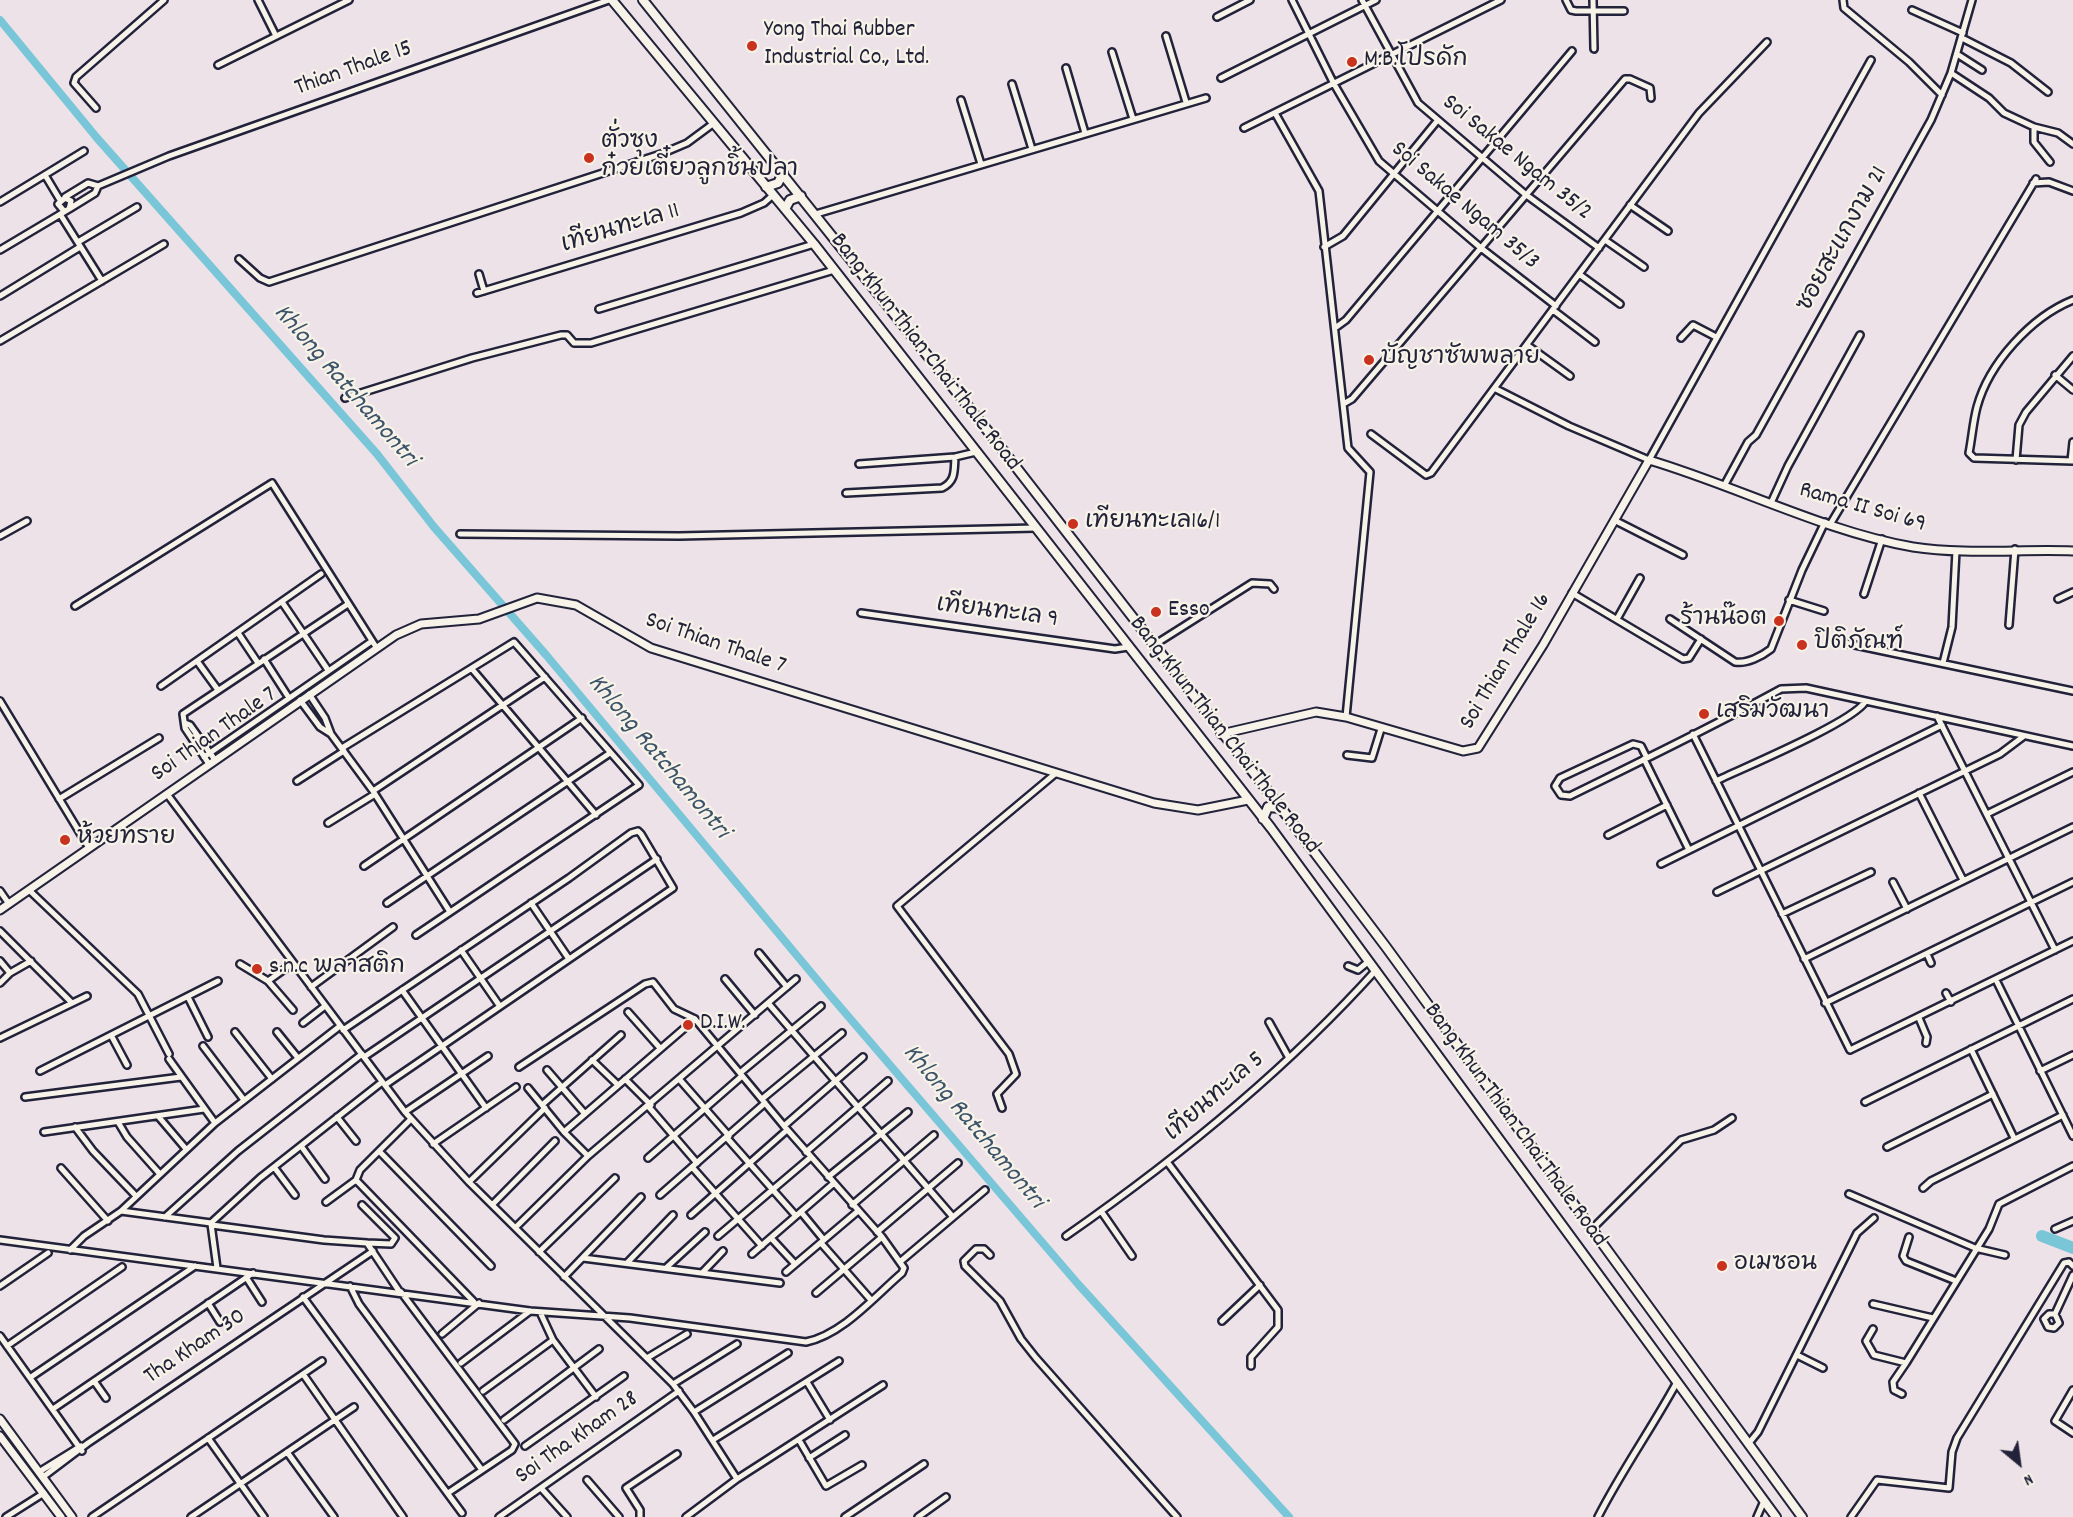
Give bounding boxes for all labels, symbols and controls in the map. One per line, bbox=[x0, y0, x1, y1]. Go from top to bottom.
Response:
place label: Yong Thai Rubber Industrial Co., Ltd. bbox=[764, 18, 929, 74]
street label: Thian Thale 15 bbox=[291, 35, 417, 105]
marker: Yong Thai Rubber Industrial Co., Ltd. bbox=[745, 39, 759, 53]
place label: M.B.โปรดัก bbox=[1364, 48, 1468, 76]
marker: M.B.โปรดัก bbox=[1345, 55, 1359, 69]
street label: Soi Sakae Ngam 35/2 bbox=[1435, 90, 1597, 228]
place label: ตั่วซุง ก๋วยเตี๋ยวลูกชิ้นปลา bbox=[601, 130, 798, 186]
street label: Soi Sakae Ngam 35/3 bbox=[1384, 137, 1544, 277]
marker: ตั่วซุง ก๋วยเตี๋ยวลูกชิ้นปลา bbox=[582, 151, 596, 165]
street label: ซอยสะแกงาม 21 bbox=[1792, 162, 1896, 318]
street label: เทียนทะเล 11 bbox=[558, 198, 684, 262]
street label: Bang Khun Thian Chai Thale Road bbox=[822, 228, 1026, 478]
water label: Khlong Ratchamontri bbox=[265, 299, 423, 475]
place label: บัญชาซัพพลาย bbox=[1381, 346, 1540, 374]
marker: บัญชาซัพพลาย bbox=[1362, 353, 1376, 367]
street label: Rama II Soi 69 bbox=[1795, 477, 1929, 541]
place label: เทียนทะเล16/1 bbox=[1085, 510, 1220, 538]
marker: เทียนทะเล16/1 bbox=[1066, 517, 1080, 531]
street label: Soi Thian Thale 16 bbox=[1455, 588, 1559, 736]
street label: เทียนทะเล 9 bbox=[934, 592, 1060, 636]
place label: Esso bbox=[1168, 598, 1210, 626]
marker: Esso bbox=[1149, 605, 1163, 619]
street label: Soi Thian Thale 7 bbox=[641, 607, 789, 683]
place label: ร้านน๊อต bbox=[1680, 607, 1767, 635]
street label: Bang Khun Thian Chai Thale Road bbox=[1121, 611, 1325, 861]
marker: ร้านน๊อต bbox=[1772, 614, 1786, 628]
place label: ปิติภัณฑ์ bbox=[1814, 631, 1903, 659]
marker: ปิติภัณฑ์ bbox=[1795, 638, 1809, 652]
water label: Khlong Ratchamontri bbox=[579, 669, 735, 847]
street label: Soi Thian Thale 7 bbox=[147, 682, 283, 790]
place label: เสริมวัฒนา bbox=[1716, 700, 1829, 728]
marker: เสริมวัฒนา bbox=[1697, 707, 1711, 721]
place label: ห้วยทราย bbox=[77, 826, 175, 854]
marker: ห้วยทราย bbox=[58, 833, 72, 847]
place label: s.n.c พลาสติก bbox=[269, 955, 405, 983]
marker: s.n.c พลาสติก bbox=[250, 962, 264, 976]
street label: Bang Khun Thian Chai Thale Road bbox=[1416, 999, 1612, 1253]
place label: D.I.W. bbox=[700, 1011, 746, 1039]
marker: D.I.W. bbox=[681, 1018, 695, 1032]
water label: Khlong Ratchamontri bbox=[894, 1039, 1050, 1217]
street label: เทียนทะเล 5 bbox=[1160, 1047, 1272, 1149]
place label: อเมซอน bbox=[1734, 1252, 1817, 1280]
marker: อเมซอน bbox=[1715, 1259, 1729, 1273]
street label: Tha Kham 30 bbox=[140, 1304, 252, 1392]
street label: Soi Tha Kham 28 bbox=[511, 1386, 645, 1492]
north arrow bbox=[1989, 1433, 2049, 1493]
text: N bbox=[2019, 1467, 2037, 1491]

